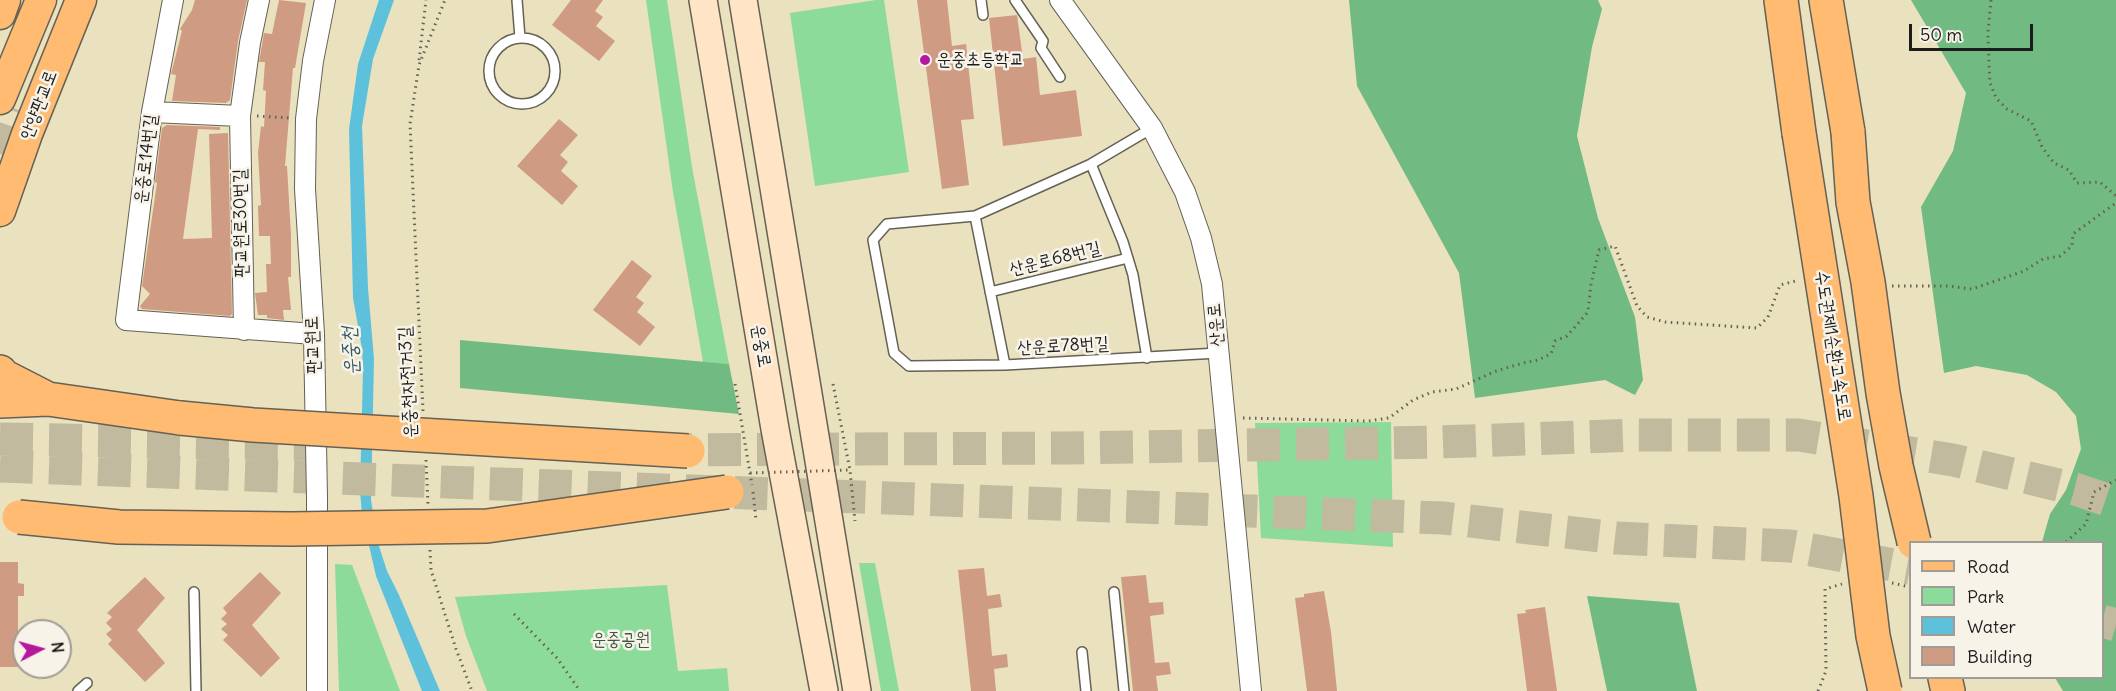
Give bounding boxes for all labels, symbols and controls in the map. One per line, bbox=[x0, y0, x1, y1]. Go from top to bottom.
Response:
scale bar bbox=[1912, 12, 2036, 50]
text: 50 m bbox=[1920, 23, 1962, 46]
place label: 운중초등학교 bbox=[937, 49, 1024, 71]
marker: 운중초등학교 bbox=[918, 53, 932, 67]
street label: 안양판교로 bbox=[16, 67, 62, 143]
street label: 운중로14번길 bbox=[130, 113, 162, 205]
street label: 판교원로30번길 bbox=[229, 168, 253, 278]
street label: 산운로68번길 bbox=[1007, 237, 1103, 281]
street label: 수도권제1순환고속도로 bbox=[1810, 269, 1856, 423]
street label: 산운로 bbox=[1203, 302, 1229, 348]
street label: 판교원로 bbox=[301, 316, 325, 374]
street label: 운중로 bbox=[747, 323, 775, 369]
water label: 운중천 bbox=[337, 326, 365, 376]
street label: 운중천자전거3길 bbox=[394, 326, 422, 438]
street label: 산운로78번길 bbox=[1017, 333, 1109, 359]
legend bbox=[1909, 541, 2104, 679]
text: Road bbox=[1967, 555, 2009, 578]
text: Park bbox=[1967, 585, 2004, 608]
text: Water bbox=[1967, 615, 2016, 638]
north arrow bbox=[12, 619, 72, 679]
park label: 운중공원 bbox=[592, 629, 650, 651]
text: N bbox=[47, 641, 68, 654]
text: Building bbox=[1967, 645, 2032, 668]

